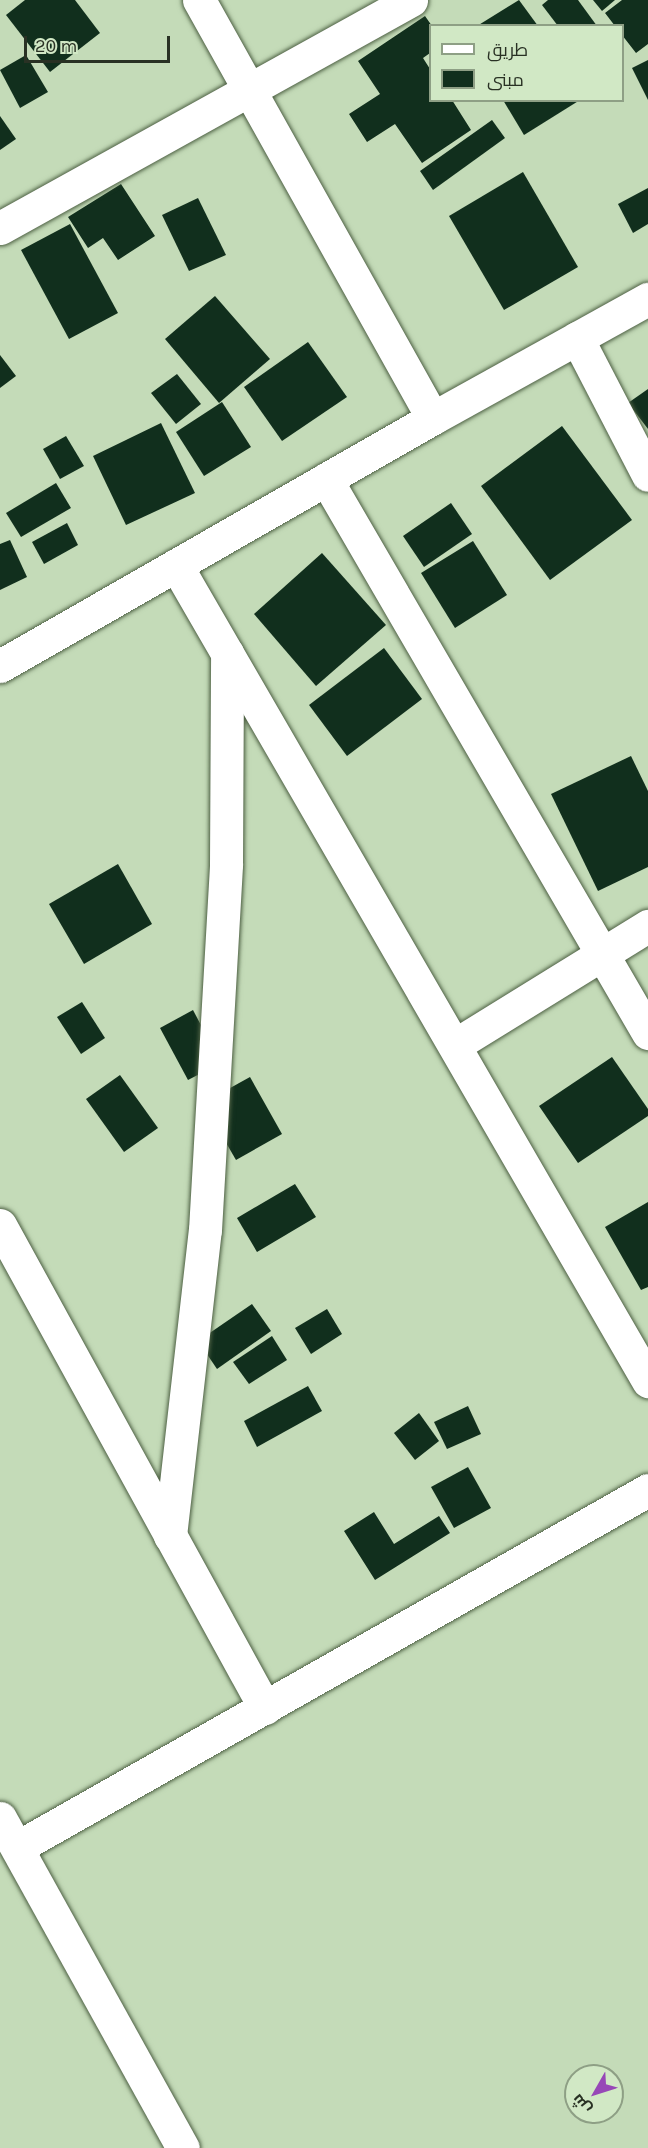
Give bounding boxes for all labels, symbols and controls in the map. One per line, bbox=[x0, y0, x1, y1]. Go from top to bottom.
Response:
scale bar bbox=[27, 24, 172, 62]
legend bbox=[429, 24, 624, 102]
text: 20 m bbox=[35, 35, 77, 57]
text: طريق bbox=[487, 39, 528, 61]
text: مبنى bbox=[487, 69, 524, 91]
north arrow bbox=[564, 2064, 624, 2124]
text: ش bbox=[567, 2090, 595, 2118]

